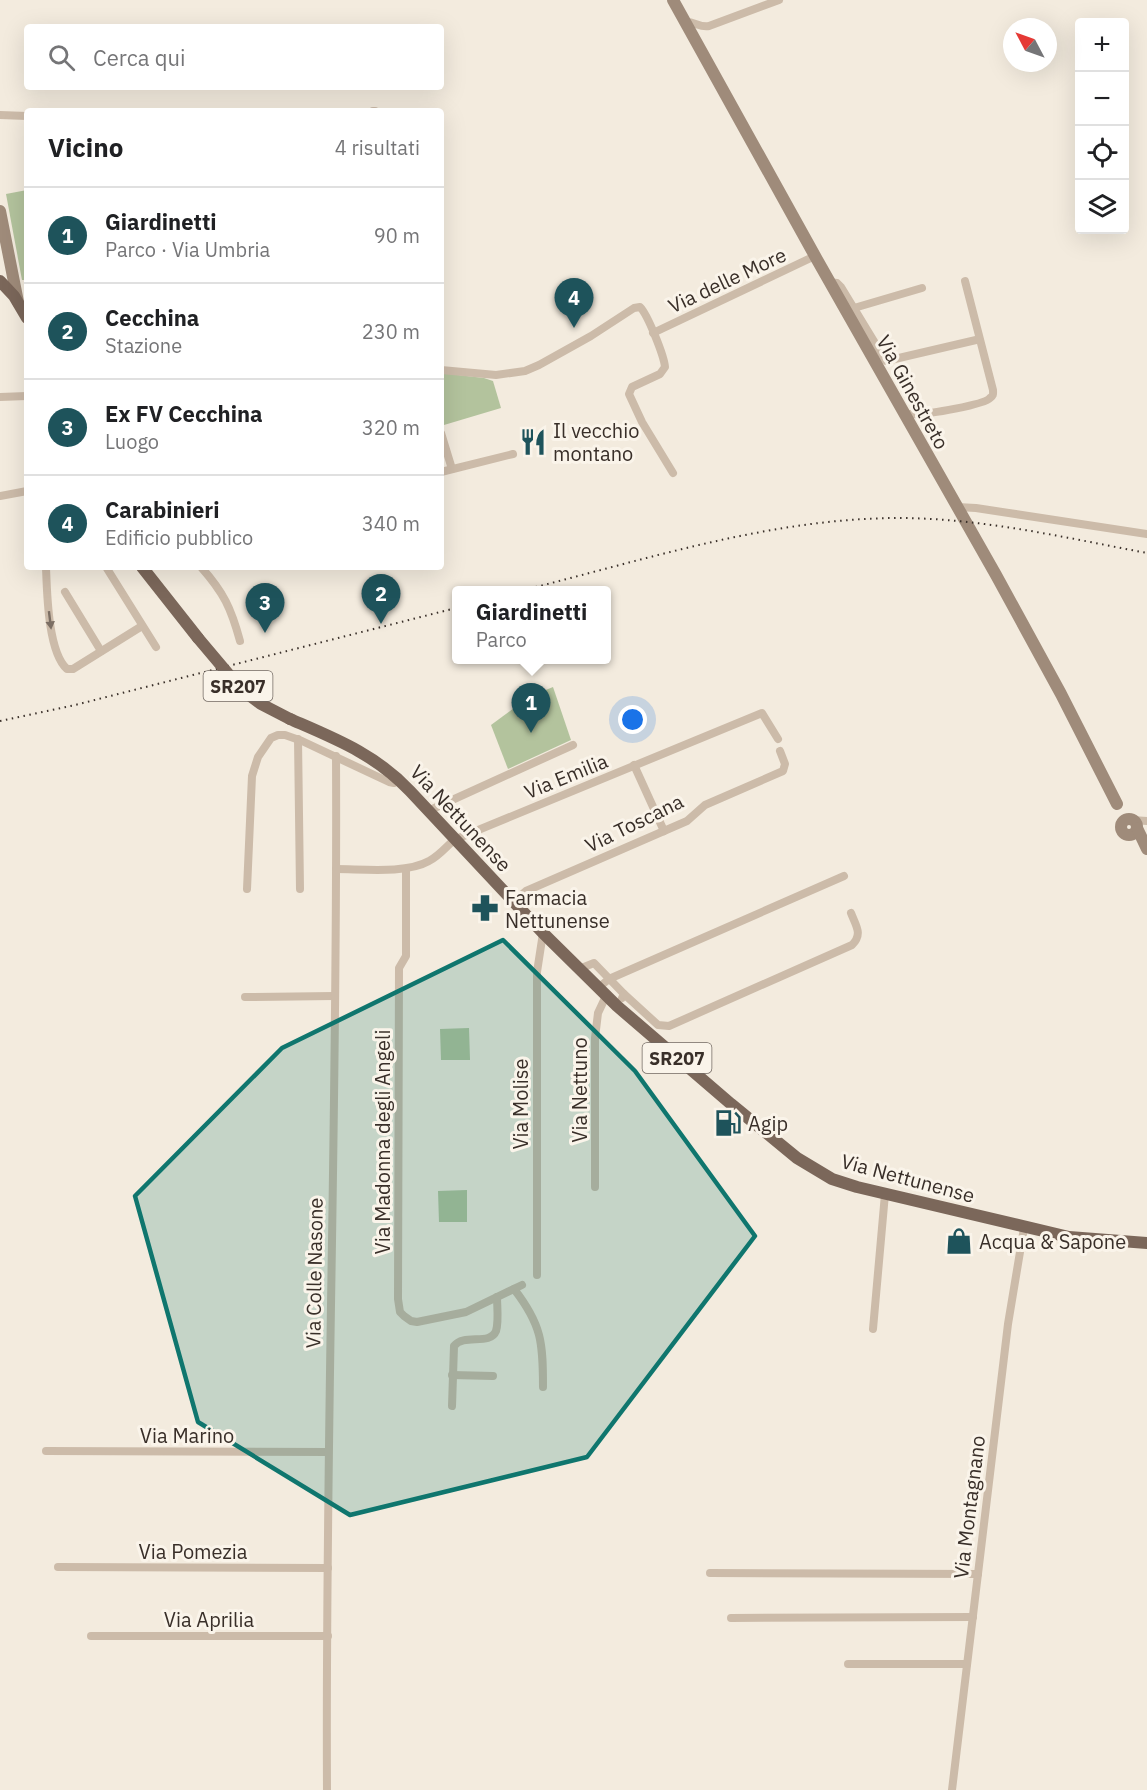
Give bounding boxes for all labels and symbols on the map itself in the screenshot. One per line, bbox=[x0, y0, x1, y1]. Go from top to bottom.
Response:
north arrow bbox=[1003, 18, 1057, 72]
street label: Via delle More bbox=[664, 241, 790, 319]
pin: 4 bbox=[554, 278, 594, 328]
street label: Via Ginestreto bbox=[870, 330, 956, 454]
place label: Il vecchio montano bbox=[553, 417, 639, 467]
restaurant icon: Il vecchio montano bbox=[518, 427, 548, 457]
pin: 2 bbox=[362, 574, 400, 624]
pin: 3 bbox=[246, 584, 284, 633]
one-way arrow bbox=[45, 611, 55, 630]
road number: SR207 bbox=[204, 671, 272, 701]
pin: 1 bbox=[512, 684, 550, 733]
your location bbox=[618, 705, 647, 734]
street label: Via Emilia bbox=[520, 747, 612, 805]
street label: Via Nettunense bbox=[404, 759, 518, 877]
street label: Via Toscana bbox=[580, 787, 688, 858]
place label: Farmacia Nettunense bbox=[505, 884, 610, 934]
pharmacy icon: Farmacia Nettunense bbox=[470, 893, 500, 923]
street label: Via Madonna degli Angeli bbox=[369, 1030, 396, 1254]
street label: Via Nettuno bbox=[566, 1037, 593, 1143]
road number: SR207 bbox=[642, 1043, 712, 1073]
street label: Via Molise bbox=[507, 1058, 534, 1150]
fuel station icon: Agip bbox=[713, 1108, 743, 1138]
place label: Agip bbox=[748, 1110, 788, 1137]
street label: Via Nettunense bbox=[838, 1147, 978, 1209]
street label: Via Colle Nasone bbox=[299, 1197, 329, 1349]
shop icon: Acqua & Sapone bbox=[944, 1226, 974, 1256]
place label: Acqua & Sapone bbox=[979, 1228, 1126, 1255]
street label: Via Marino bbox=[140, 1422, 234, 1449]
street label: Via Montagnano bbox=[947, 1434, 991, 1580]
street label: Via Pomezia bbox=[139, 1538, 248, 1565]
street label: Via Aprilia bbox=[164, 1606, 255, 1633]

